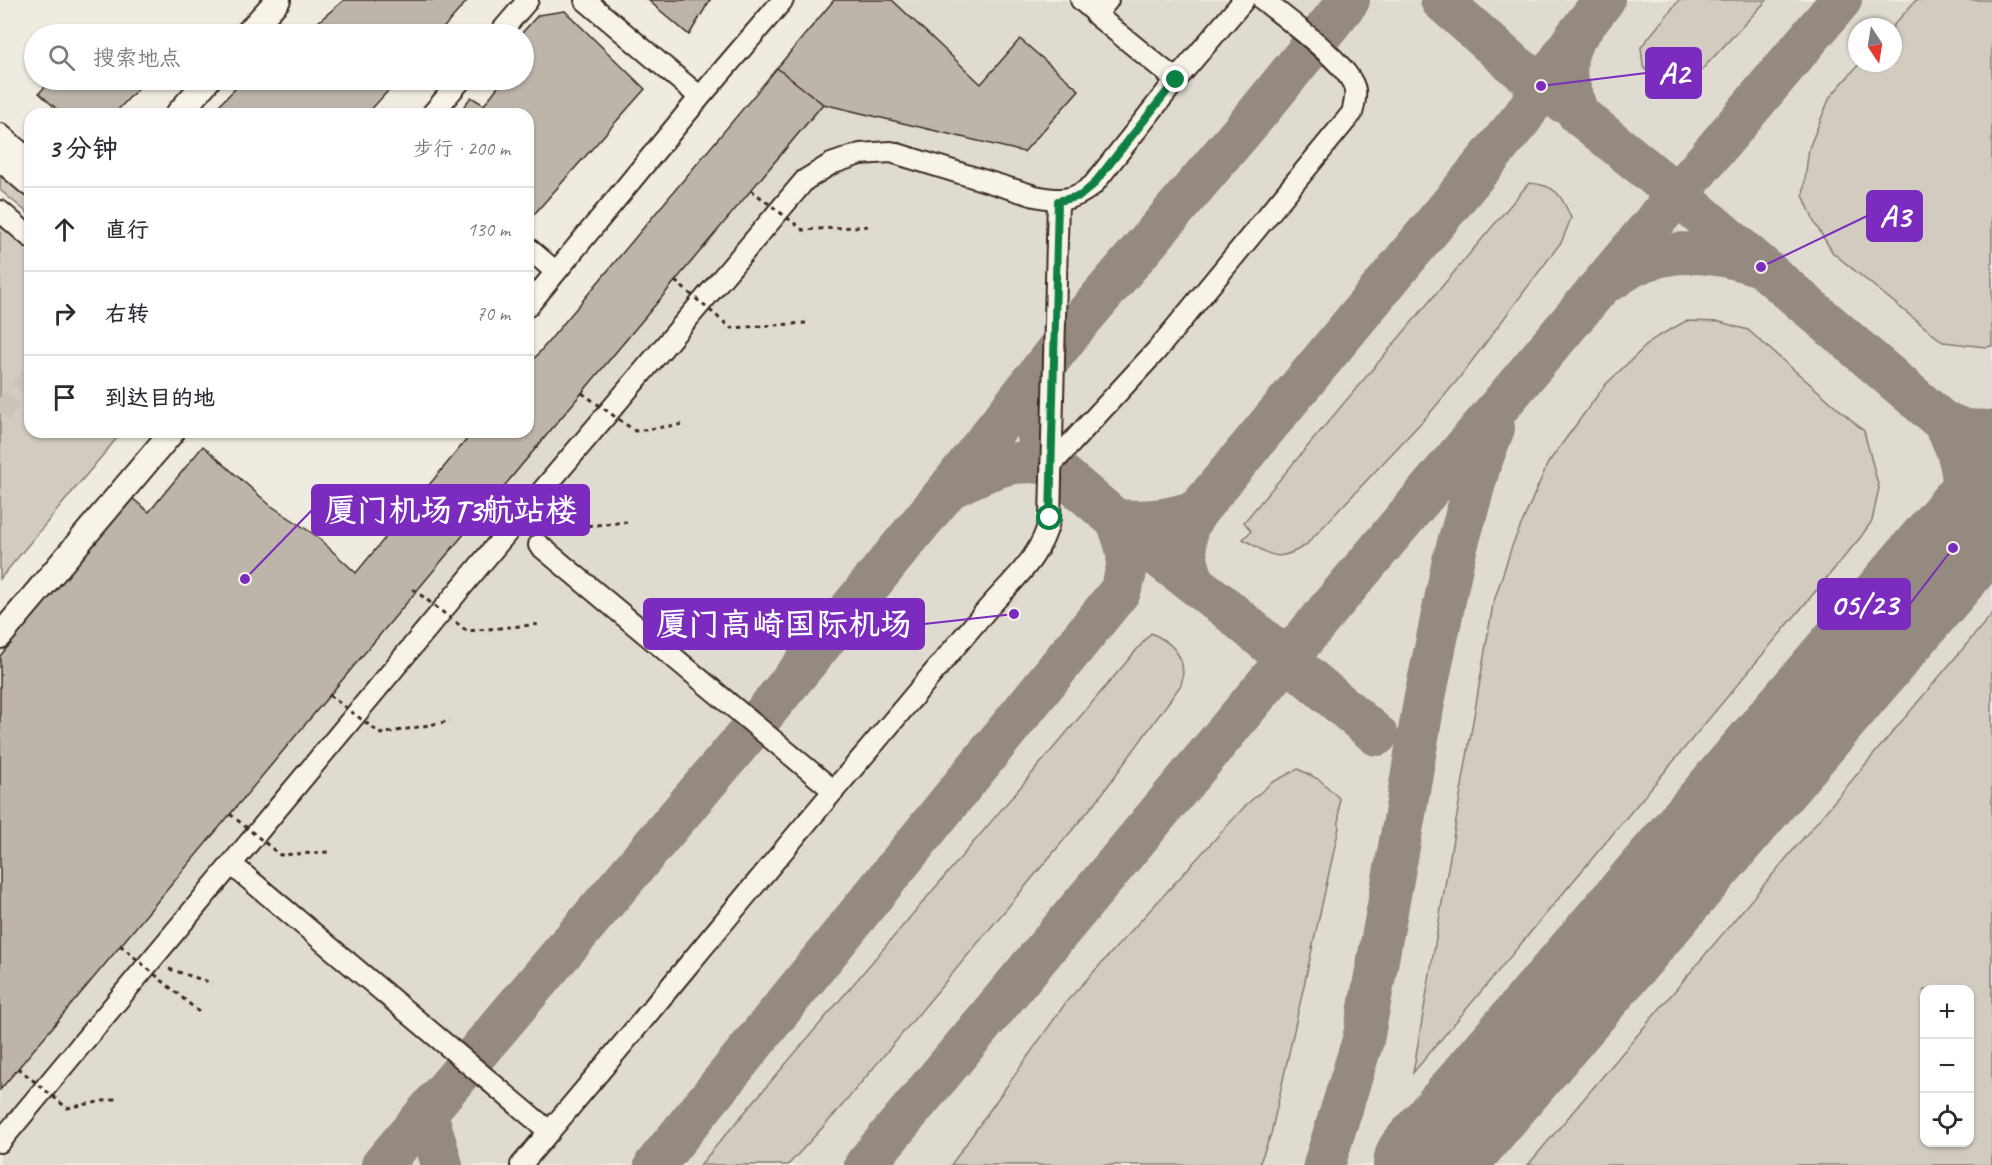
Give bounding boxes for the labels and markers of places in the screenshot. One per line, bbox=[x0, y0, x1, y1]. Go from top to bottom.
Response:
callout: A2 bbox=[1646, 48, 1701, 98]
callout: A3 bbox=[1867, 191, 1922, 241]
callout: 厦门机场T3航站楼 bbox=[312, 485, 589, 535]
callout: 05/23 bbox=[1818, 579, 1910, 629]
callout: 厦门高崎国际机场 bbox=[644, 599, 924, 649]

